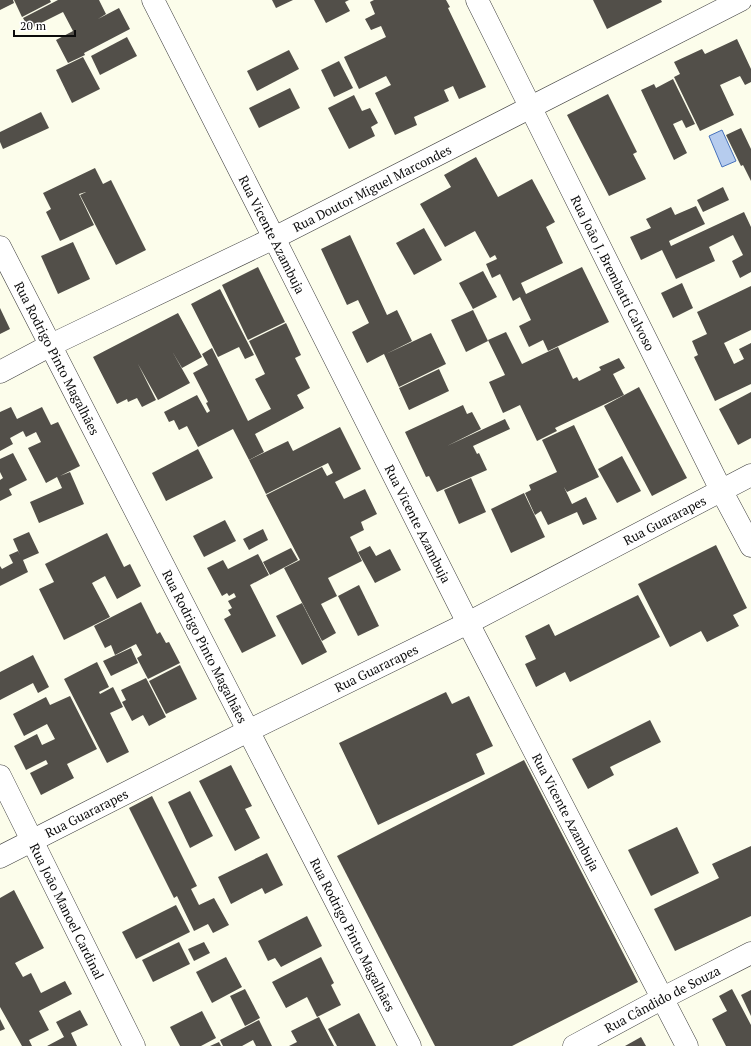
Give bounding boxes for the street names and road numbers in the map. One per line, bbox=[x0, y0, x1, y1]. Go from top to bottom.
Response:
street label: Rua Doutor Miguel Marcondes bbox=[290, 140, 454, 236]
street label: Rua Vicente Azambuja bbox=[235, 172, 310, 297]
street label: Rua João J. Brembatti Calvoso bbox=[567, 192, 659, 354]
street label: Rua Rodrigo Pinto Magalhães bbox=[10, 278, 104, 438]
street label: Rua Vicente Azambuja bbox=[381, 462, 456, 586]
street label: Rua Guararapes bbox=[620, 491, 709, 549]
street label: Rua Rodrigo Pinto Magalhães bbox=[158, 567, 252, 726]
street label: Rua Guararapes bbox=[331, 640, 421, 696]
street label: Rua Vicente Azambuja bbox=[528, 750, 604, 874]
street label: Rua Guararapes bbox=[42, 784, 131, 842]
street label: Rua João Manoel Cardinal bbox=[26, 840, 109, 982]
street label: Rua Rodrigo Pinto Magalhães bbox=[306, 855, 400, 1015]
street label: Rua Cândido de Souza bbox=[601, 961, 724, 1037]

